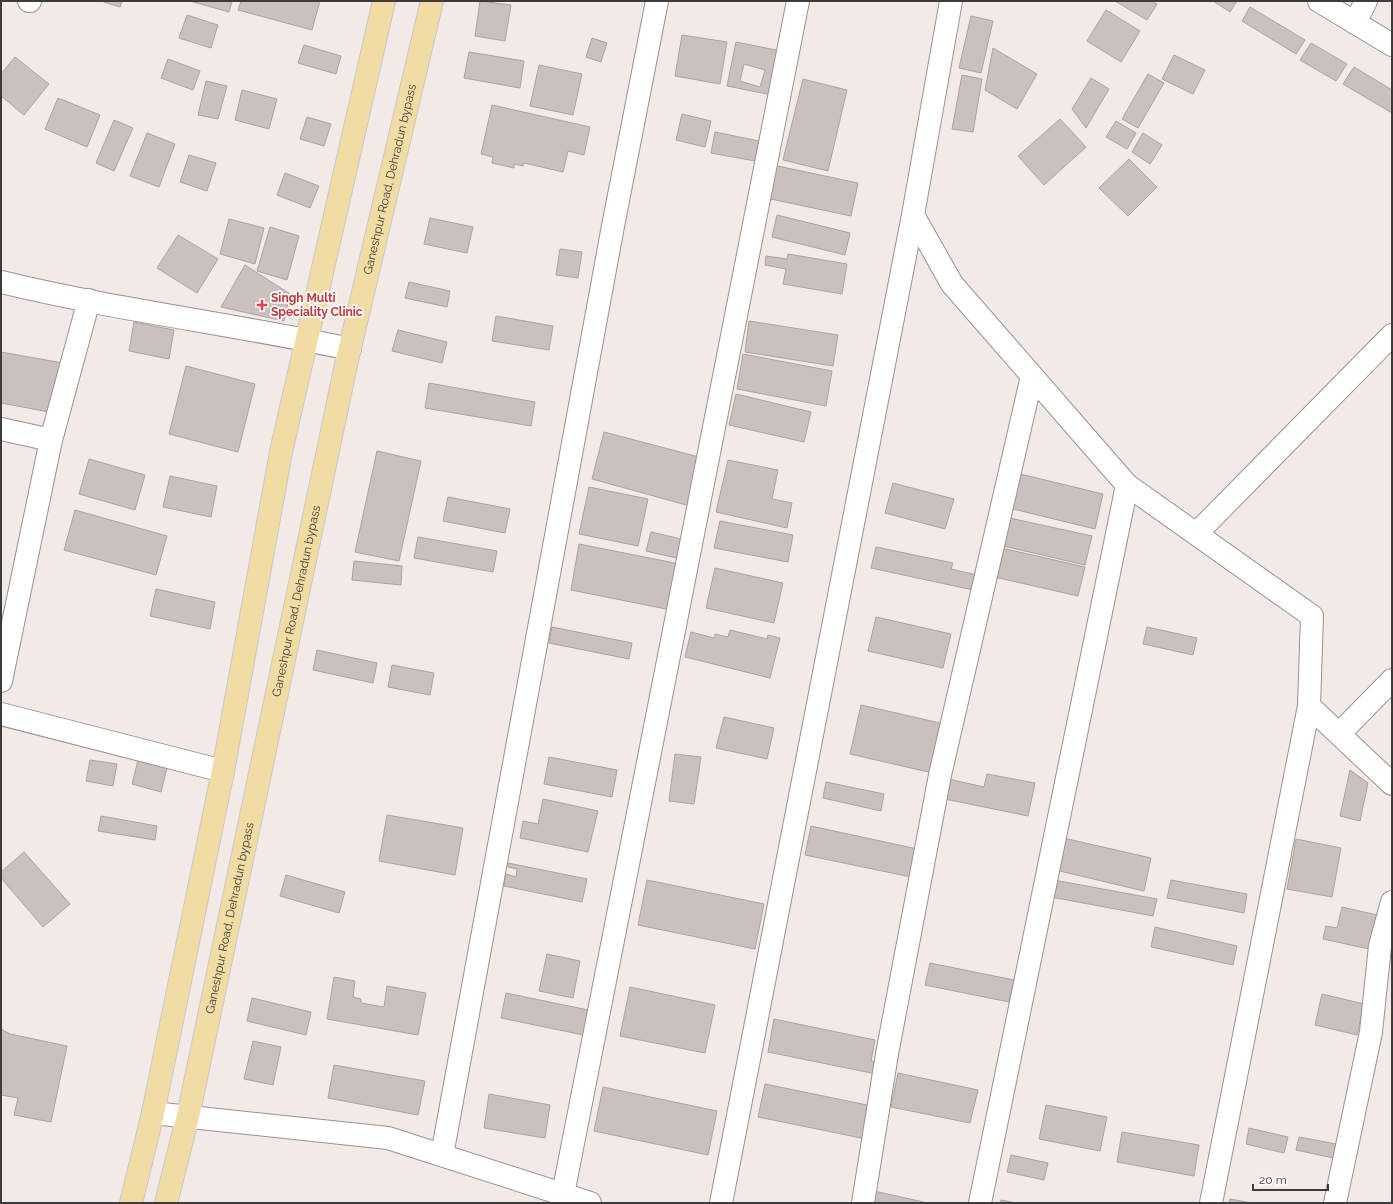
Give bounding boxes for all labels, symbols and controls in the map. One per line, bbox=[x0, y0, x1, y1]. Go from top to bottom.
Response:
street label: Ganeshpur Road, Dehradun bypass bbox=[360, 82, 419, 276]
place label: Singh Multi Speciality Clinic bbox=[271, 291, 363, 319]
marker: Singh Multi Speciality Clinic bbox=[256, 299, 268, 311]
street label: Ganeshpur Road, Dehradun bypass bbox=[269, 504, 323, 698]
street label: Ganeshpur Road, Dehradun bypass bbox=[203, 821, 257, 1015]
scale bar bbox=[1253, 1166, 1328, 1192]
text: 20 m bbox=[1259, 1173, 1287, 1187]

